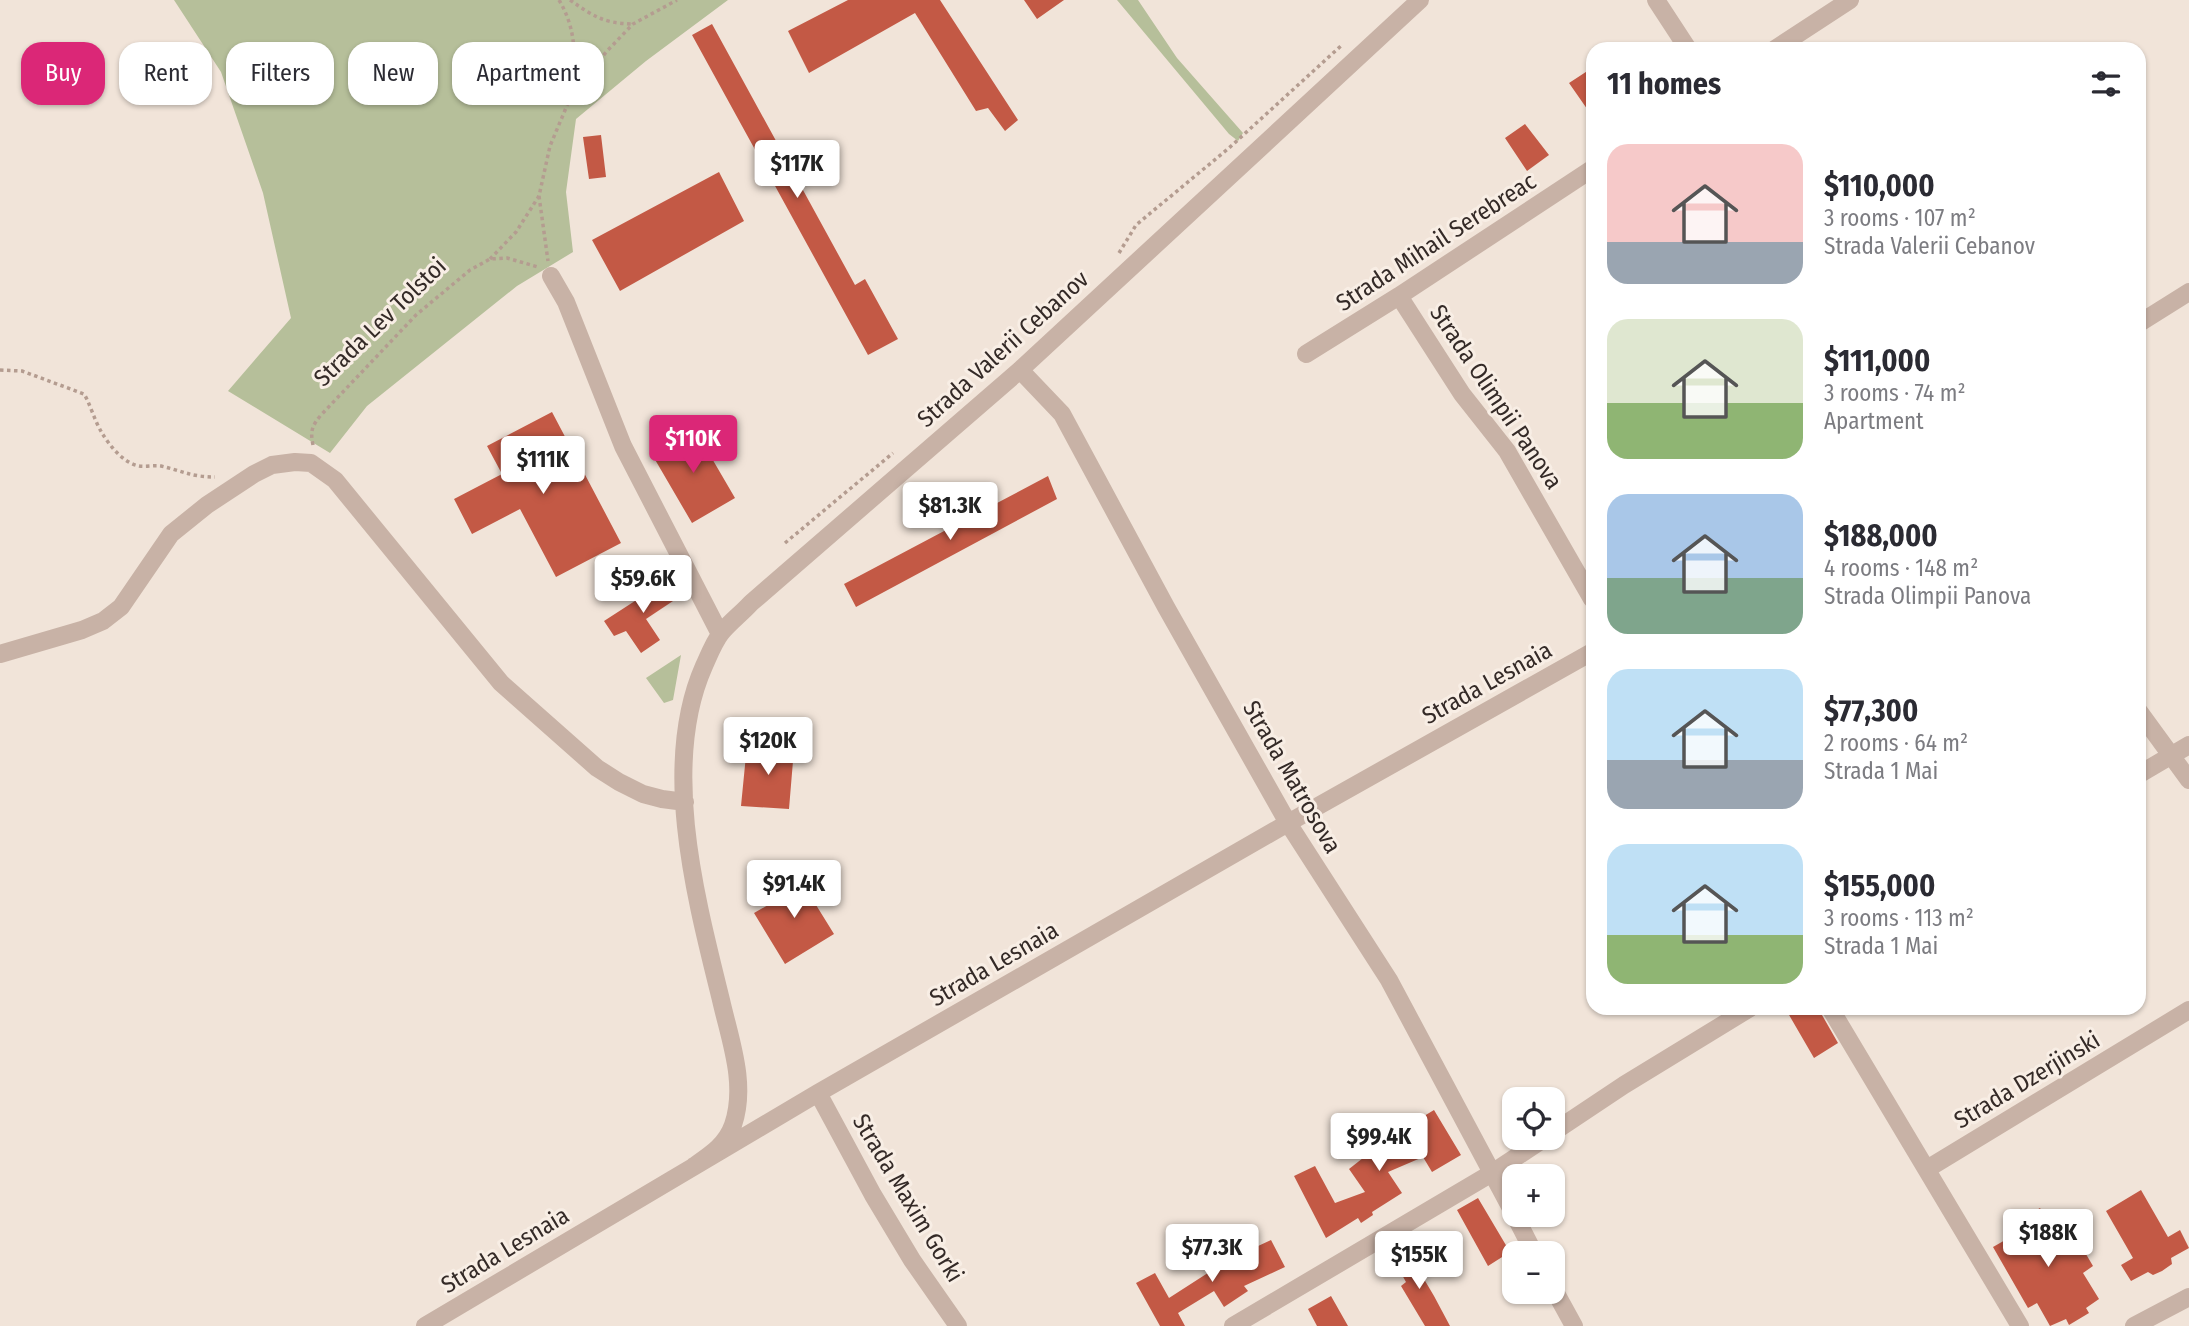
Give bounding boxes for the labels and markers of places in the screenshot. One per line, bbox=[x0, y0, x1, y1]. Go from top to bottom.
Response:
pin: $117K bbox=[748, 140, 846, 200]
pin: $110K bbox=[644, 416, 742, 475]
pin: $111K bbox=[494, 436, 592, 496]
pin: $81.3K bbox=[893, 482, 1007, 542]
pin: $59.6K bbox=[586, 556, 700, 615]
pin: $120K bbox=[719, 718, 817, 777]
pin: $91.4K bbox=[737, 860, 851, 920]
pin: $99.4K bbox=[1322, 1114, 1436, 1173]
pin: $188K bbox=[1999, 1210, 2097, 1269]
pin: $77.3K bbox=[1155, 1224, 1269, 1284]
pin: $155K bbox=[1370, 1232, 1468, 1291]

